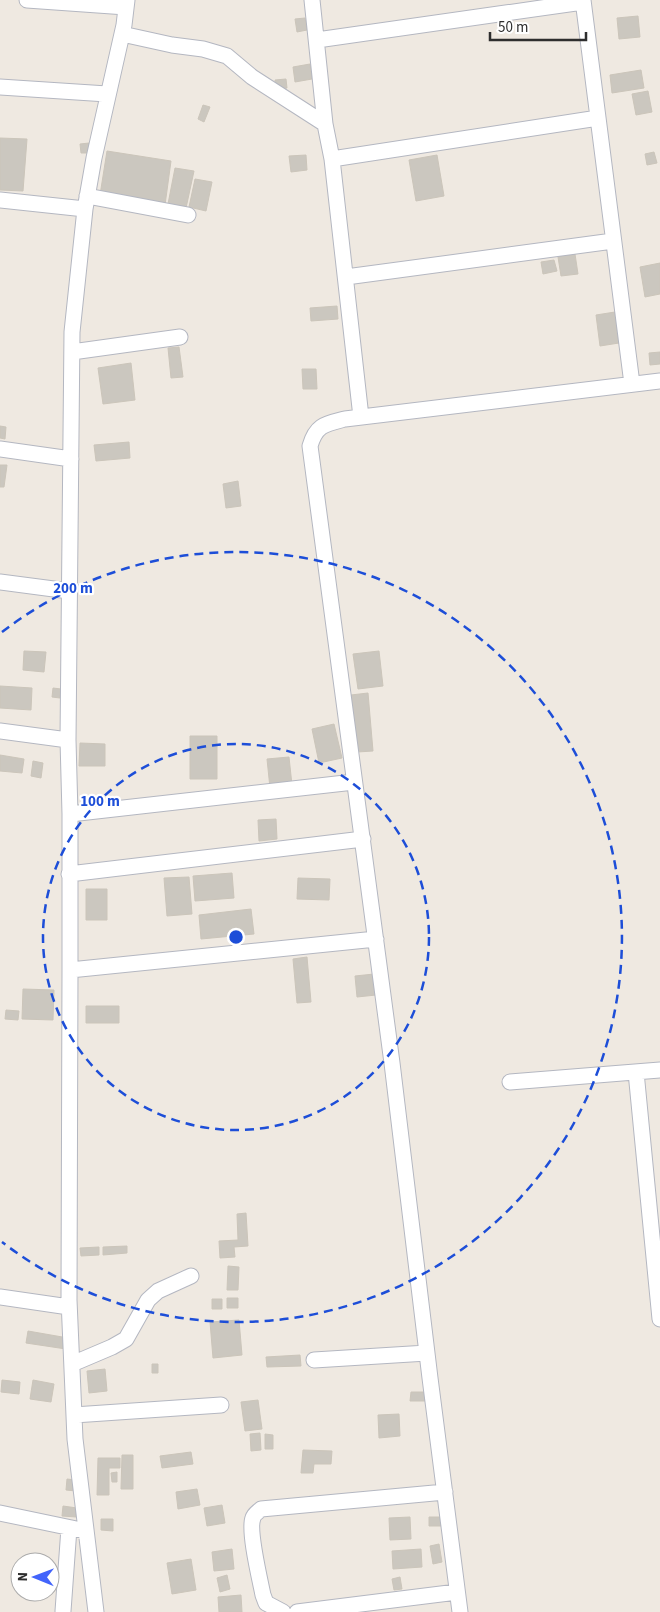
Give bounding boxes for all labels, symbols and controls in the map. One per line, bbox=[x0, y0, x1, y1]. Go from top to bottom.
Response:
scale bar bbox=[490, 10, 586, 42]
text: 50 m bbox=[498, 17, 528, 38]
text: 200 m bbox=[53, 578, 93, 599]
text: 100 m bbox=[80, 791, 120, 812]
centre of rings bbox=[227, 928, 245, 946]
north arrow bbox=[10, 1552, 60, 1602]
text: N bbox=[13, 1572, 33, 1582]

